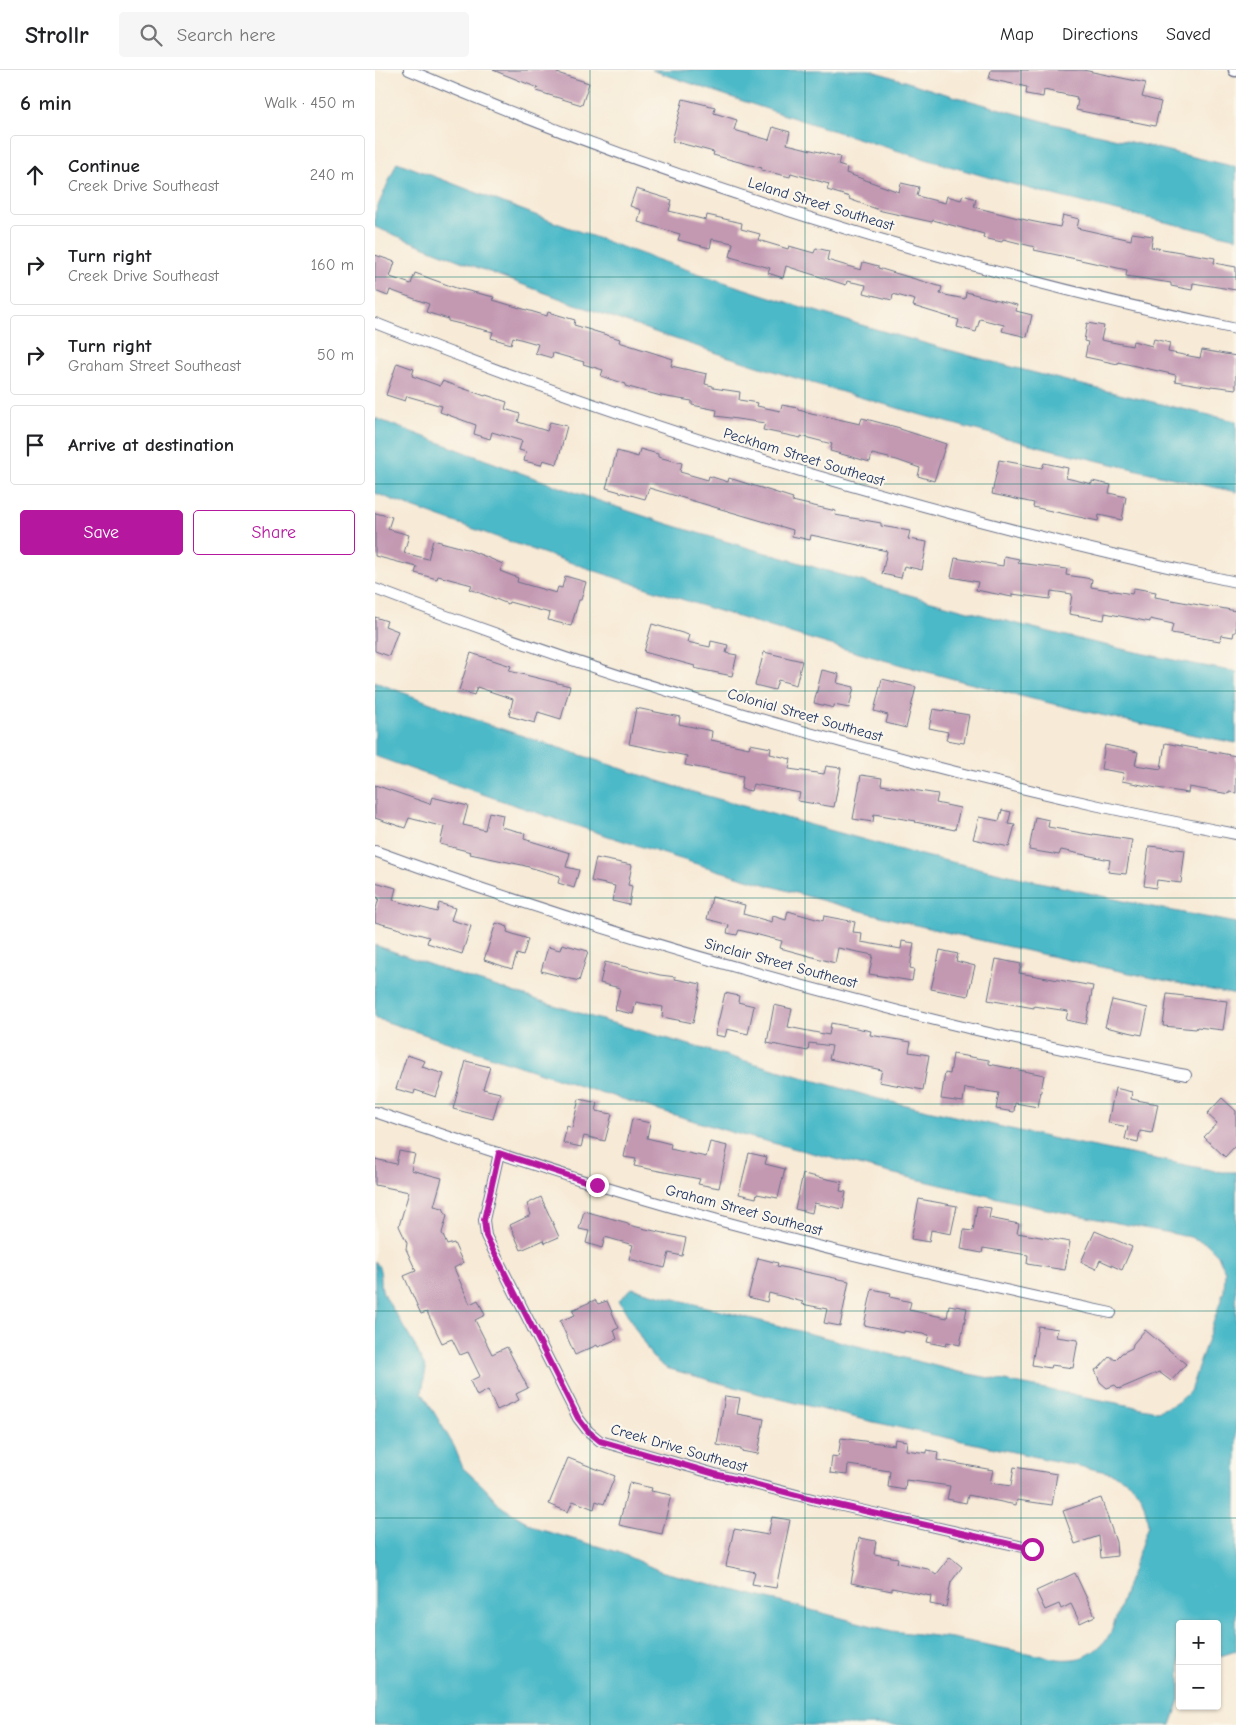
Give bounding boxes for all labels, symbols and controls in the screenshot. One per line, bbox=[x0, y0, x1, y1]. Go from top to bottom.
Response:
search box bbox=[119, 12, 469, 57]
text: Strollr bbox=[25, 21, 89, 49]
icon: search bbox=[137, 21, 165, 49]
text: Search here bbox=[177, 24, 276, 46]
text: Map bbox=[1000, 24, 1034, 45]
text: Directions bbox=[1062, 24, 1138, 45]
text: Saved bbox=[1166, 24, 1211, 45]
text: 6 min bbox=[20, 91, 72, 115]
text: Walk · 450 m bbox=[264, 94, 355, 112]
text: Continue bbox=[68, 155, 140, 177]
icon: ahead bbox=[21, 161, 49, 189]
text: 240 m bbox=[310, 166, 354, 184]
street label: Leland Street Southeast bbox=[746, 173, 897, 235]
text: Creek Drive Southeast bbox=[68, 177, 219, 195]
text: Turn right bbox=[68, 245, 152, 267]
icon: right bbox=[21, 251, 49, 279]
text: 160 m bbox=[311, 256, 354, 274]
text: Creek Drive Southeast bbox=[68, 267, 219, 285]
text: Turn right bbox=[68, 335, 152, 357]
icon: right bbox=[21, 341, 49, 369]
text: 50 m bbox=[317, 346, 354, 364]
text: Graham Street Southeast bbox=[68, 357, 241, 375]
street label: Peckham Street Southeast bbox=[721, 424, 887, 490]
icon: arrive bbox=[21, 431, 49, 459]
text: Arrive at destination bbox=[68, 434, 234, 456]
button: Save bbox=[20, 510, 183, 555]
button: Share bbox=[193, 510, 355, 555]
street label: Colonial Street Southeast bbox=[725, 684, 885, 746]
street label: Sinclair Street Southeast bbox=[703, 934, 860, 992]
route end bbox=[586, 1174, 609, 1197]
street label: Graham Street Southeast bbox=[663, 1180, 825, 1240]
street label: Creek Drive Southeast bbox=[609, 1420, 750, 1476]
route start bbox=[1021, 1538, 1044, 1561]
map controls bbox=[1176, 1620, 1221, 1710]
button: + bbox=[1176, 1620, 1221, 1665]
button: − bbox=[1176, 1665, 1221, 1710]

